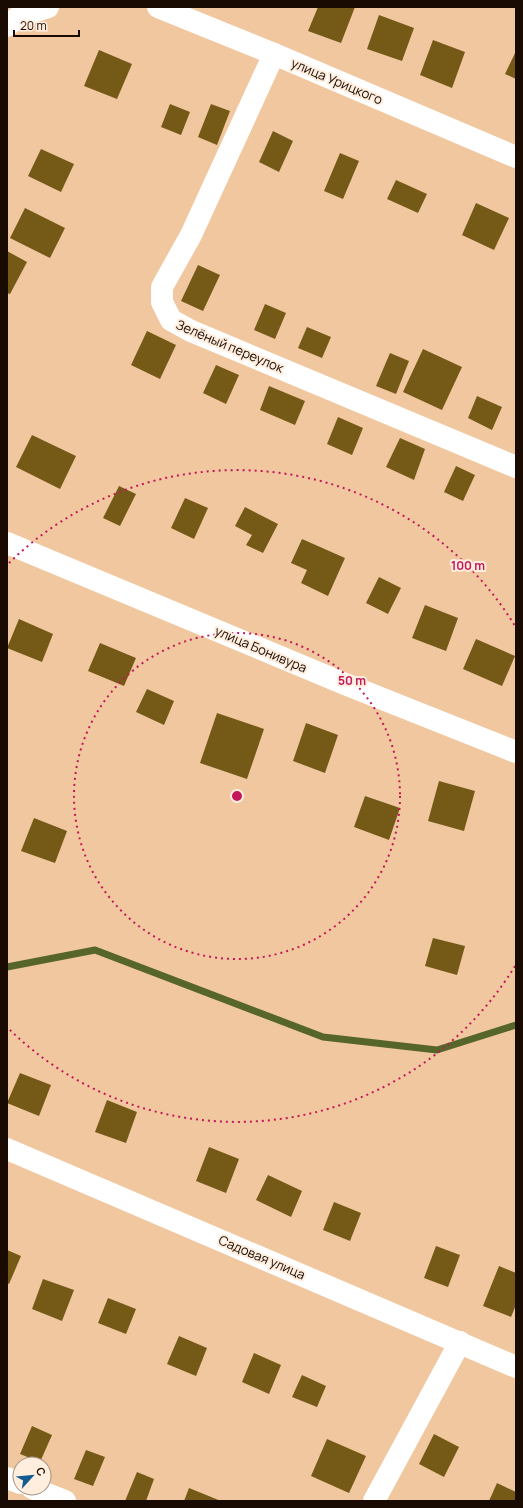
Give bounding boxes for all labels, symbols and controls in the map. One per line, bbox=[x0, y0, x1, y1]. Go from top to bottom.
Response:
scale bar bbox=[14, 12, 79, 38]
text: 20 m bbox=[20, 17, 47, 34]
street label: улица Урицкого bbox=[289, 54, 386, 108]
street label: Зелёный переулок bbox=[173, 315, 287, 377]
text: 100 m bbox=[451, 557, 485, 574]
street label: улица Бонивура bbox=[212, 621, 310, 677]
text: 50 m bbox=[338, 672, 366, 689]
centre of rings bbox=[230, 789, 244, 803]
street label: Садовая улица bbox=[216, 1231, 308, 1283]
north arrow bbox=[12, 1456, 52, 1496]
text: С bbox=[33, 1464, 50, 1478]

